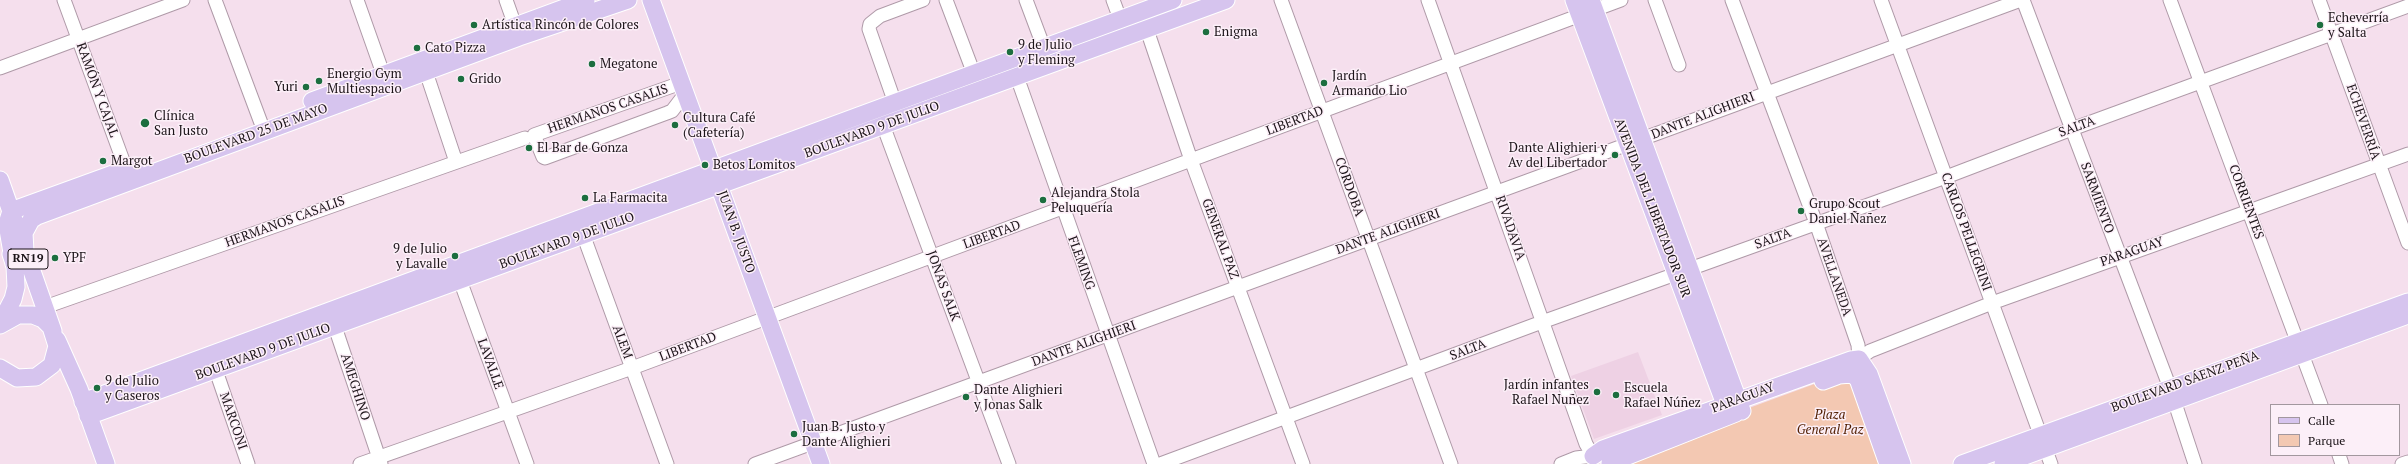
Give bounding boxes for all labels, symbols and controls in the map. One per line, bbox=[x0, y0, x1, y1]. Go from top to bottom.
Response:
place label: Echeverría y Salta bbox=[2328, 10, 2389, 41]
place label: Artística Rincón de Colores bbox=[482, 17, 639, 33]
marker: Artística Rincón de Colores bbox=[469, 20, 479, 30]
marker: Echeverría y Salta bbox=[2315, 20, 2325, 30]
place label: Enigma bbox=[1214, 24, 1258, 40]
marker: Enigma bbox=[1201, 27, 1211, 37]
place label: 9 de Julio y Fleming bbox=[1018, 37, 1075, 68]
place label: Cato Pizza bbox=[425, 40, 486, 56]
street label: RAMÓN Y CAJAL bbox=[73, 41, 121, 139]
marker: Cato Pizza bbox=[412, 43, 422, 53]
marker: 9 de Julio y Fleming bbox=[1005, 47, 1015, 57]
place label: Megatone bbox=[600, 56, 657, 72]
marker: Megatone bbox=[587, 59, 597, 69]
place label: Energio Gym Multiespacio bbox=[327, 66, 402, 97]
place label: Jardín Armando Lio bbox=[1332, 68, 1407, 99]
place label: Grido bbox=[469, 71, 501, 87]
marker: Grido bbox=[456, 74, 466, 84]
marker: Energio Gym Multiespacio bbox=[314, 76, 324, 86]
marker: Jardín Armando Lio bbox=[1319, 78, 1329, 88]
place label: Yuri bbox=[274, 79, 298, 95]
street label: HERMANOS CASALIS bbox=[546, 81, 670, 137]
marker: Yuri bbox=[301, 82, 311, 92]
street label: ECHEVERRÍA bbox=[2343, 82, 2383, 162]
street label: DANTE ALIGHIERI bbox=[1649, 89, 1757, 143]
street label: BOULEVARD 9 DE JULIO bbox=[802, 98, 942, 162]
street label: BOULEVARD 25 DE MAYO bbox=[182, 101, 330, 167]
street label: LIBERTAD bbox=[1264, 103, 1326, 139]
place label: Clínica San Justo bbox=[154, 108, 208, 139]
place label: Cultura Café (Cafetería) bbox=[683, 110, 755, 141]
street label: SALTA bbox=[2057, 113, 2097, 141]
street label: AVENIDA DEL LIBERTADOR SUR bbox=[1611, 116, 1693, 300]
marker: Clínica San Justo bbox=[139, 117, 151, 129]
marker: Cultura Café (Cafetería) bbox=[670, 120, 680, 130]
place label: El Bar de Gonza bbox=[537, 140, 628, 156]
place label: Dante Alighieri y Av del Libertador bbox=[1508, 140, 1607, 171]
marker: El Bar de Gonza bbox=[524, 143, 534, 153]
marker: Dante Alighieri y Av del Libertador bbox=[1610, 150, 1620, 160]
place label: Margot bbox=[111, 153, 153, 169]
street label: CÓRDOBA bbox=[1331, 155, 1367, 219]
marker: Margot bbox=[98, 156, 108, 166]
place label: Betos Lomitos bbox=[713, 157, 795, 173]
marker: Betos Lomitos bbox=[700, 160, 710, 170]
street label: SARMIENTO bbox=[2077, 160, 2117, 236]
street label: CORRIENTES bbox=[2225, 162, 2267, 242]
street label: CARLOS PELLEGRINI bbox=[1937, 171, 1995, 293]
place label: Alejandra Stola Peluquería bbox=[1051, 185, 1140, 216]
street label: JUAN B. JUSTO bbox=[714, 188, 758, 276]
place label: La Farmacita bbox=[593, 190, 668, 206]
street label: HERMANOS CASALIS bbox=[223, 193, 347, 251]
marker: La Farmacita bbox=[580, 193, 590, 203]
street label: RIVADAVIA bbox=[1492, 193, 1528, 263]
marker: Alejandra Stola Peluquería bbox=[1038, 195, 1048, 205]
place label: Grupo Scout Daniel Ñañez bbox=[1809, 196, 1887, 227]
street label: GENERAL PAZ bbox=[1198, 197, 1242, 281]
street label: DANTE ALIGHIERI bbox=[1334, 206, 1442, 258]
marker: Grupo Scout Daniel Ñañez bbox=[1796, 206, 1806, 216]
street label: BOULEVARD 9 DE JULIO bbox=[497, 209, 637, 273]
street label: LIBERTAD bbox=[961, 217, 1023, 253]
street label: SALTA bbox=[1753, 225, 1793, 253]
street label: FLEMING bbox=[1064, 234, 1098, 292]
street label: PARAGUAY bbox=[2098, 234, 2166, 270]
street label: AVELLANEDA bbox=[1813, 236, 1855, 318]
place label: 9 de Julio y Lavalle bbox=[393, 241, 447, 272]
road number: RN19 bbox=[8, 249, 48, 269]
street label: JONAS SALK bbox=[923, 249, 963, 323]
place label: YPF bbox=[63, 250, 86, 266]
marker: 9 de Julio y Lavalle bbox=[450, 251, 460, 261]
marker: YPF bbox=[50, 253, 60, 263]
street label: DANTE ALIGHIERI bbox=[1030, 318, 1138, 370]
street label: BOULEVARD 9 DE JULIO bbox=[193, 320, 333, 384]
street label: ALEM bbox=[609, 323, 635, 361]
street label: LIBERTAD bbox=[657, 329, 719, 365]
street label: LAVALLE bbox=[474, 336, 506, 392]
street label: SALTA bbox=[1448, 336, 1488, 364]
street label: BOULEVARD SÁENZ PEÑA bbox=[2109, 348, 2261, 416]
street label: AMEGHINO bbox=[337, 351, 373, 423]
place label: 9 de Julio y Caseros bbox=[105, 373, 160, 404]
place label: Jardín infantes Rafael Nuñez bbox=[1504, 377, 1589, 408]
street label: PARAGUAY bbox=[1709, 379, 1777, 417]
place label: Escuela Rafael Núñez bbox=[1624, 380, 1701, 411]
place label: Dante Alighieri y Jonas Salk bbox=[974, 382, 1063, 413]
marker: 9 de Julio y Caseros bbox=[92, 383, 102, 393]
marker: Jardín infantes Rafael Nuñez bbox=[1592, 387, 1602, 397]
street label: MARCONI bbox=[216, 390, 250, 452]
marker: Escuela Rafael Núñez bbox=[1611, 390, 1621, 400]
marker: Dante Alighieri y Jonas Salk bbox=[961, 392, 971, 402]
legend bbox=[2270, 404, 2400, 456]
park label: Plaza General Paz bbox=[1797, 407, 1863, 438]
text: Calle bbox=[2308, 413, 2335, 428]
place label: Juan B. Justo y Dante Alighieri bbox=[802, 419, 891, 450]
marker: Juan B. Justo y Dante Alighieri bbox=[789, 429, 799, 439]
text: Parque bbox=[2308, 433, 2345, 448]

